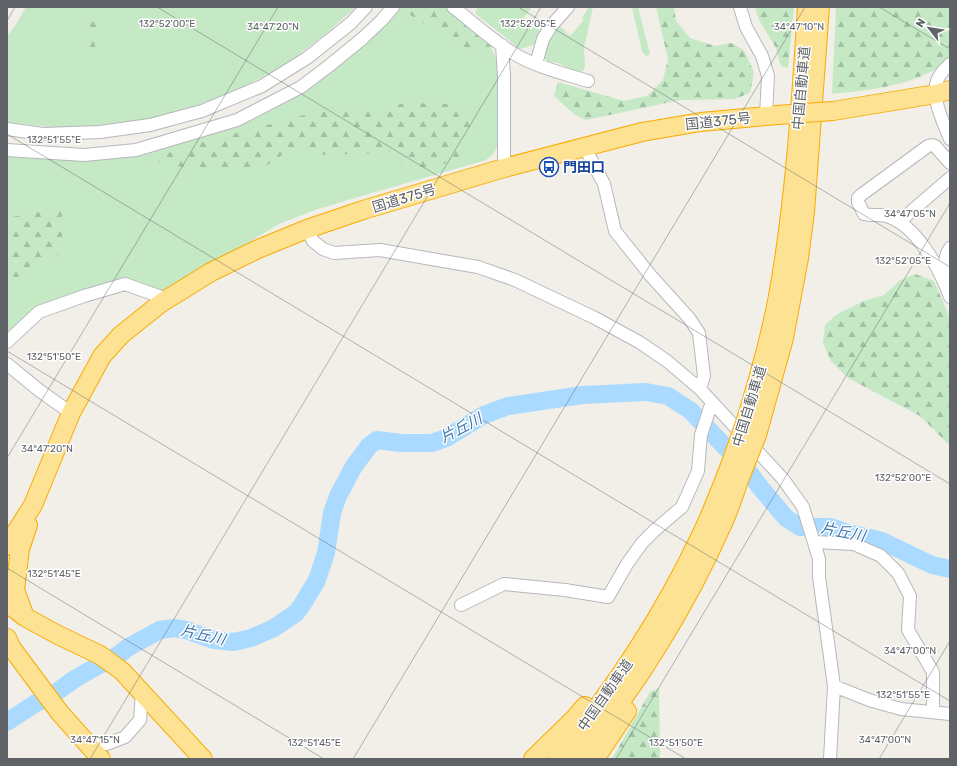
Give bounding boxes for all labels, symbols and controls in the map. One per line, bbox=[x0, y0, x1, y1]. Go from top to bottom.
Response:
north arrow bbox=[909, 8, 949, 48]
text: N bbox=[913, 16, 929, 30]
text: 132°52'00"E bbox=[139, 18, 195, 30]
text: 132°52'05"E bbox=[500, 18, 556, 30]
text: 34°47'20"N bbox=[247, 21, 299, 33]
text: 34°47'10"N bbox=[774, 21, 824, 33]
street label: 中国自動車道 bbox=[789, 45, 814, 131]
street label: 国道375号 bbox=[684, 110, 752, 133]
text: 132°51'55"E bbox=[27, 134, 81, 146]
bus stop icon: 門田口 bbox=[538, 156, 560, 178]
place label: 門田口 bbox=[563, 159, 605, 176]
street label: 国道375号 bbox=[370, 181, 438, 216]
text: 34°47'05"N bbox=[884, 208, 936, 220]
text: 132°52'05"E bbox=[875, 255, 931, 267]
text: 132°51'50"E bbox=[27, 351, 81, 363]
street label: 中国自動車道 bbox=[729, 363, 770, 449]
water label: 片丘川 bbox=[437, 409, 487, 447]
text: 34°47'20"N bbox=[21, 443, 73, 455]
text: 132°52'00"E bbox=[875, 472, 931, 484]
water label: 片丘川 bbox=[819, 519, 869, 546]
text: 132°51'45"E bbox=[27, 568, 81, 580]
water label: 片丘川 bbox=[179, 621, 229, 649]
text: 34°47'00"N bbox=[884, 645, 936, 657]
street label: 中国自動車道 bbox=[574, 656, 636, 735]
text: 132°51'55"E bbox=[876, 689, 930, 701]
text: 34°47'15"N bbox=[70, 734, 120, 746]
text: 34°47'00"N bbox=[859, 734, 911, 746]
text: 132°51'45"E bbox=[287, 737, 341, 749]
text: 132°51'50"E bbox=[649, 737, 703, 749]

